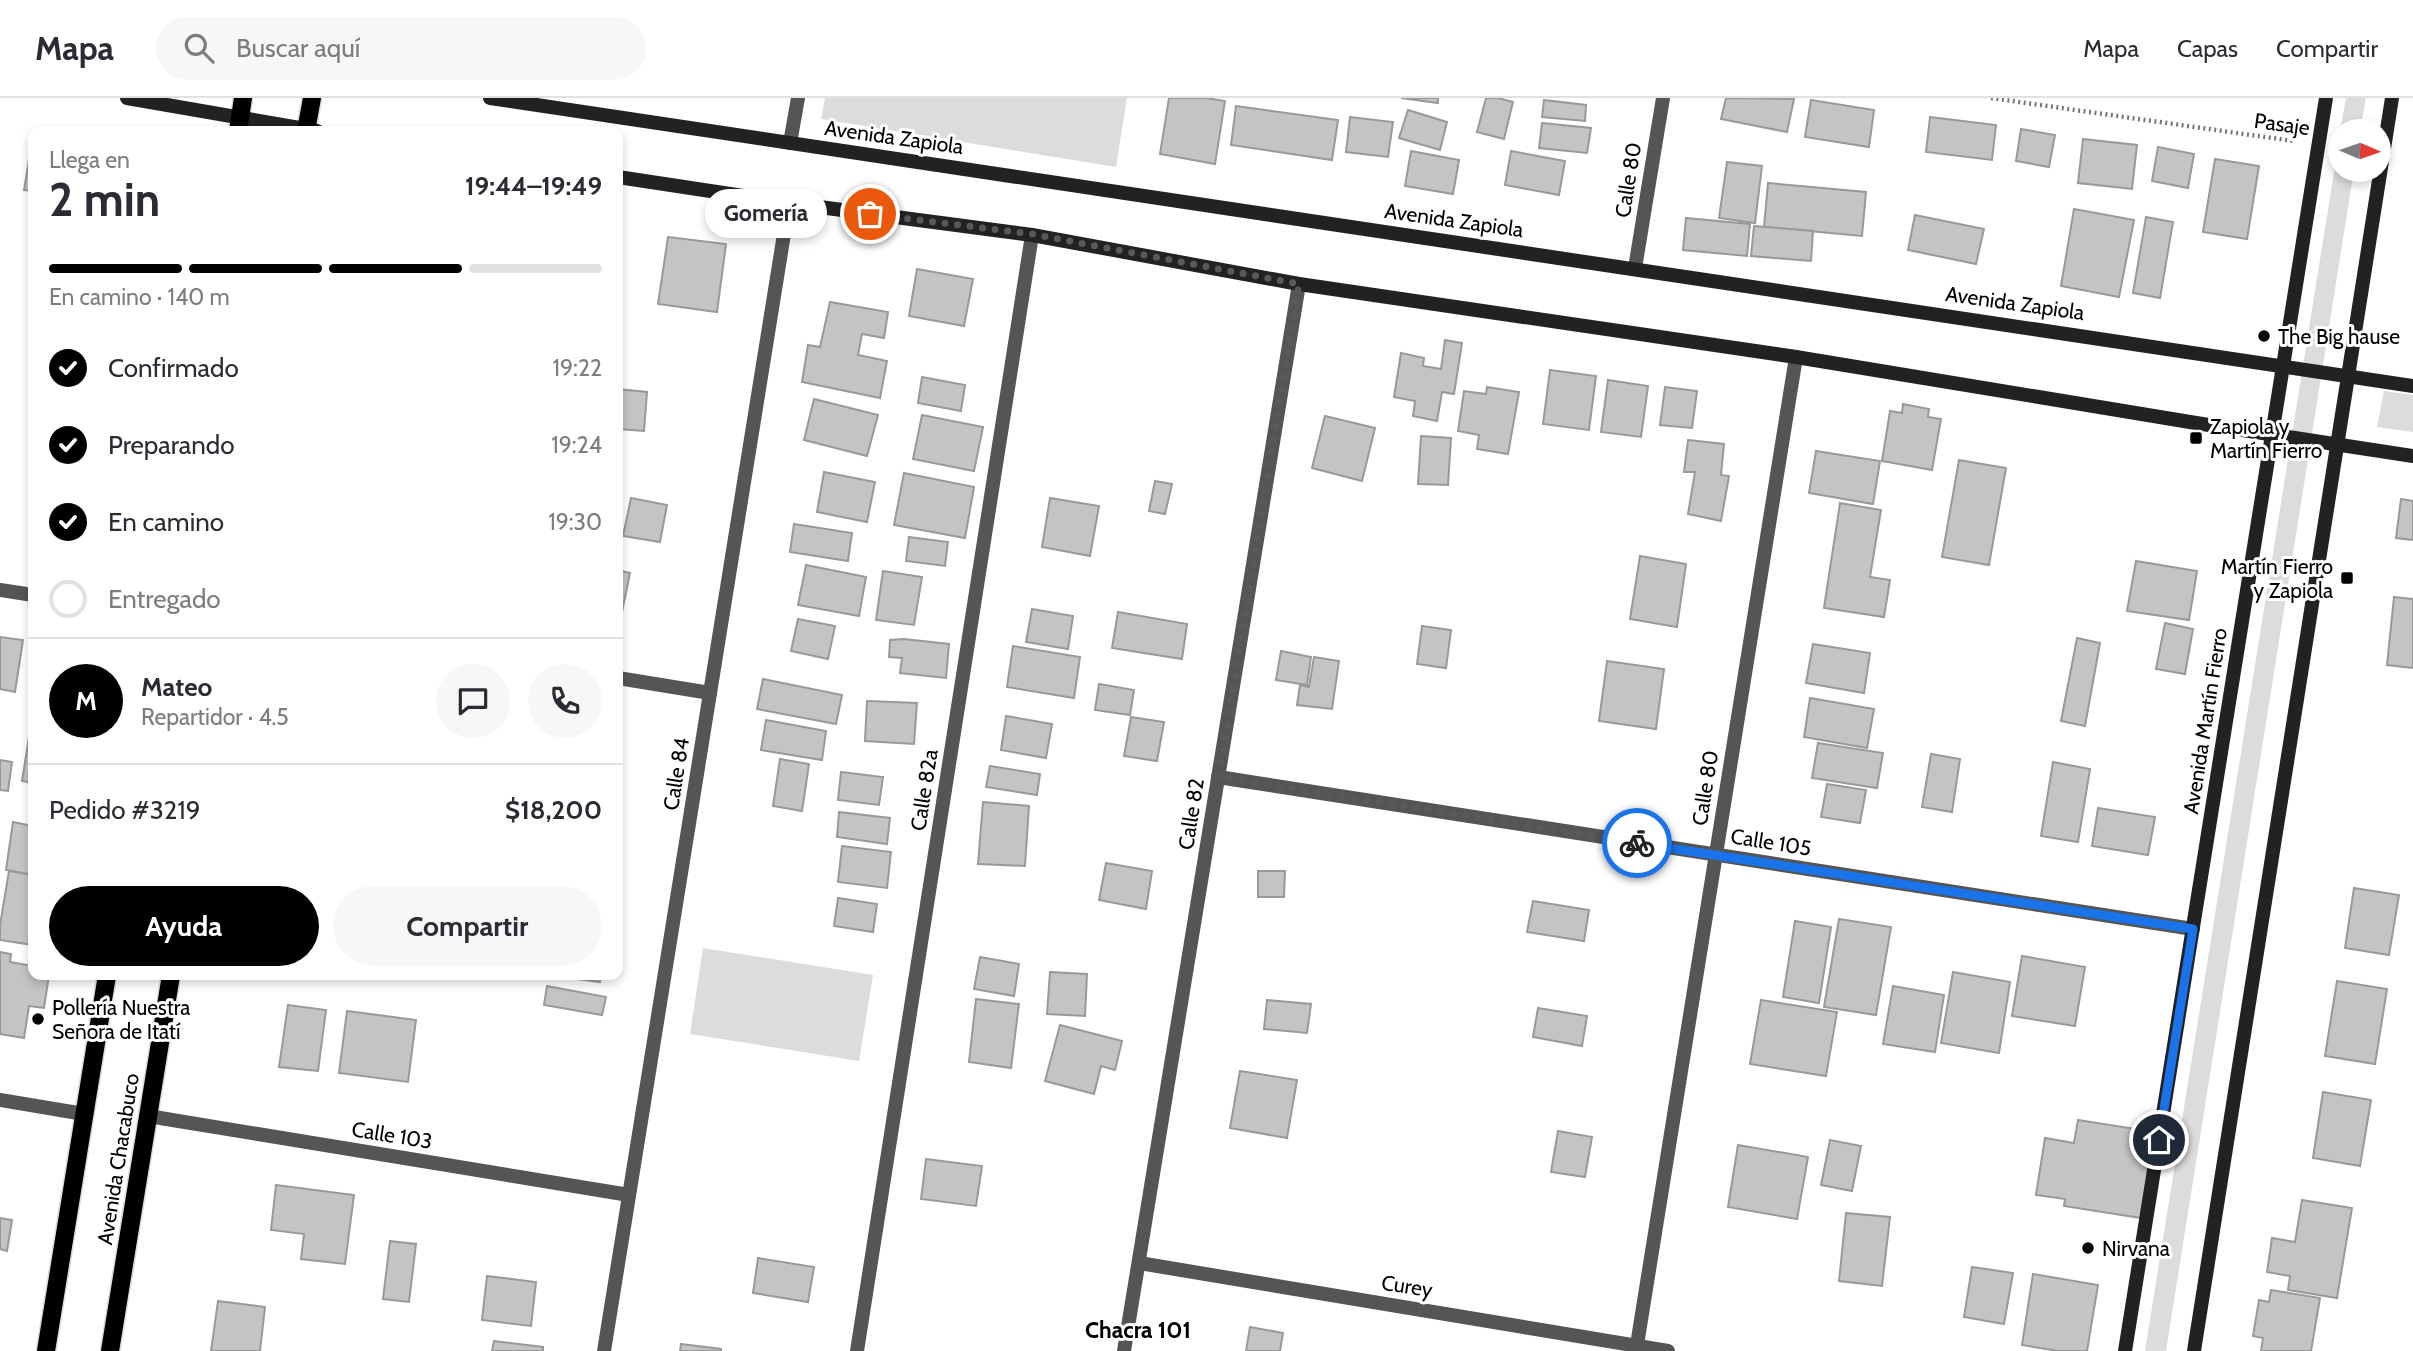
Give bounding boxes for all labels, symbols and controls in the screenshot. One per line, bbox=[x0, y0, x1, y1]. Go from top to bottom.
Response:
search box bbox=[156, 17, 646, 80]
text: Mapa bbox=[35, 28, 114, 68]
icon: search bbox=[180, 29, 218, 67]
text: Buscar aquí bbox=[236, 32, 360, 64]
text: Mapa bbox=[2083, 34, 2139, 63]
text: Capas bbox=[2177, 34, 2238, 63]
text: Compartir bbox=[2276, 34, 2378, 63]
street label: Pasaje bbox=[2253, 108, 2312, 141]
street label: Avenida Zapiola bbox=[823, 115, 965, 159]
north arrow bbox=[2328, 119, 2390, 182]
map controls bbox=[2328, 119, 2391, 182]
street label: Calle 80 bbox=[1610, 141, 1646, 219]
text: Llega en bbox=[49, 146, 130, 174]
text: 19:44–19:49 bbox=[465, 170, 602, 202]
text: 2 min bbox=[49, 172, 160, 228]
pin bbox=[840, 184, 900, 244]
callout: Gomería bbox=[706, 190, 828, 238]
icon: bag bbox=[851, 195, 889, 233]
street label: Avenida Zapiola bbox=[1383, 198, 1525, 242]
text: Gomería bbox=[724, 199, 808, 227]
street label: Avenida Zapiola bbox=[1944, 281, 2086, 325]
text: En camino · 140 m bbox=[49, 283, 230, 311]
place label: The Big hause bbox=[2278, 324, 2400, 349]
marker: The Big hause bbox=[2256, 328, 2272, 344]
icon: check bbox=[49, 349, 87, 387]
text: Confirmado bbox=[108, 352, 239, 384]
text: 19:22 bbox=[553, 354, 602, 382]
place label: Zapiola y Martín Fierro bbox=[2210, 414, 2322, 463]
icon: check bbox=[49, 426, 87, 464]
text: Preparando bbox=[108, 429, 235, 461]
marker: Zapiola y Martín Fierro bbox=[2188, 430, 2204, 446]
text: 19:24 bbox=[551, 431, 602, 459]
icon: check bbox=[49, 503, 87, 541]
text: En camino bbox=[108, 506, 224, 538]
text: 19:30 bbox=[548, 508, 602, 536]
place label: Martín Fierro y Zapiola bbox=[2221, 554, 2333, 603]
marker: Martín Fierro y Zapiola bbox=[2339, 570, 2355, 586]
text: Entregado bbox=[108, 583, 221, 615]
street label: Avenida Martín Fierro bbox=[2178, 626, 2232, 816]
button: chat bbox=[436, 664, 510, 738]
button: phone bbox=[528, 664, 602, 738]
text: Mateo bbox=[141, 671, 212, 703]
text: M bbox=[75, 685, 97, 717]
text: Repartidor · 4.5 bbox=[141, 703, 289, 731]
street label: Calle 84 bbox=[658, 736, 694, 812]
street label: Calle 82a bbox=[905, 747, 943, 833]
street label: Calle 80 bbox=[1687, 749, 1723, 827]
street label: Calle 82 bbox=[1173, 776, 1209, 852]
text: Pedido #3219 bbox=[49, 794, 201, 826]
text: $18,200 bbox=[505, 794, 602, 826]
courier bbox=[1602, 808, 1672, 878]
street label: Calle 105 bbox=[1729, 823, 1813, 861]
icon: bike bbox=[1618, 824, 1656, 862]
button: Ayuda bbox=[49, 886, 319, 966]
button: Compartir bbox=[333, 886, 602, 966]
place label: Pollería Nuestra Señora de Itatí bbox=[52, 995, 190, 1044]
marker: Pollería Nuestra Señora de Itatí bbox=[30, 1011, 46, 1027]
street label: Avenida Chacabuco bbox=[92, 1071, 144, 1247]
pin bbox=[2129, 1110, 2189, 1170]
street label: Calle 103 bbox=[350, 1116, 434, 1154]
icon: home bbox=[2140, 1121, 2178, 1159]
place label: Nirvana bbox=[2102, 1236, 2170, 1261]
marker: Nirvana bbox=[2080, 1240, 2096, 1256]
street label: Curey bbox=[1380, 1270, 1435, 1302]
district label: Chacra 101 bbox=[1085, 1316, 1191, 1344]

